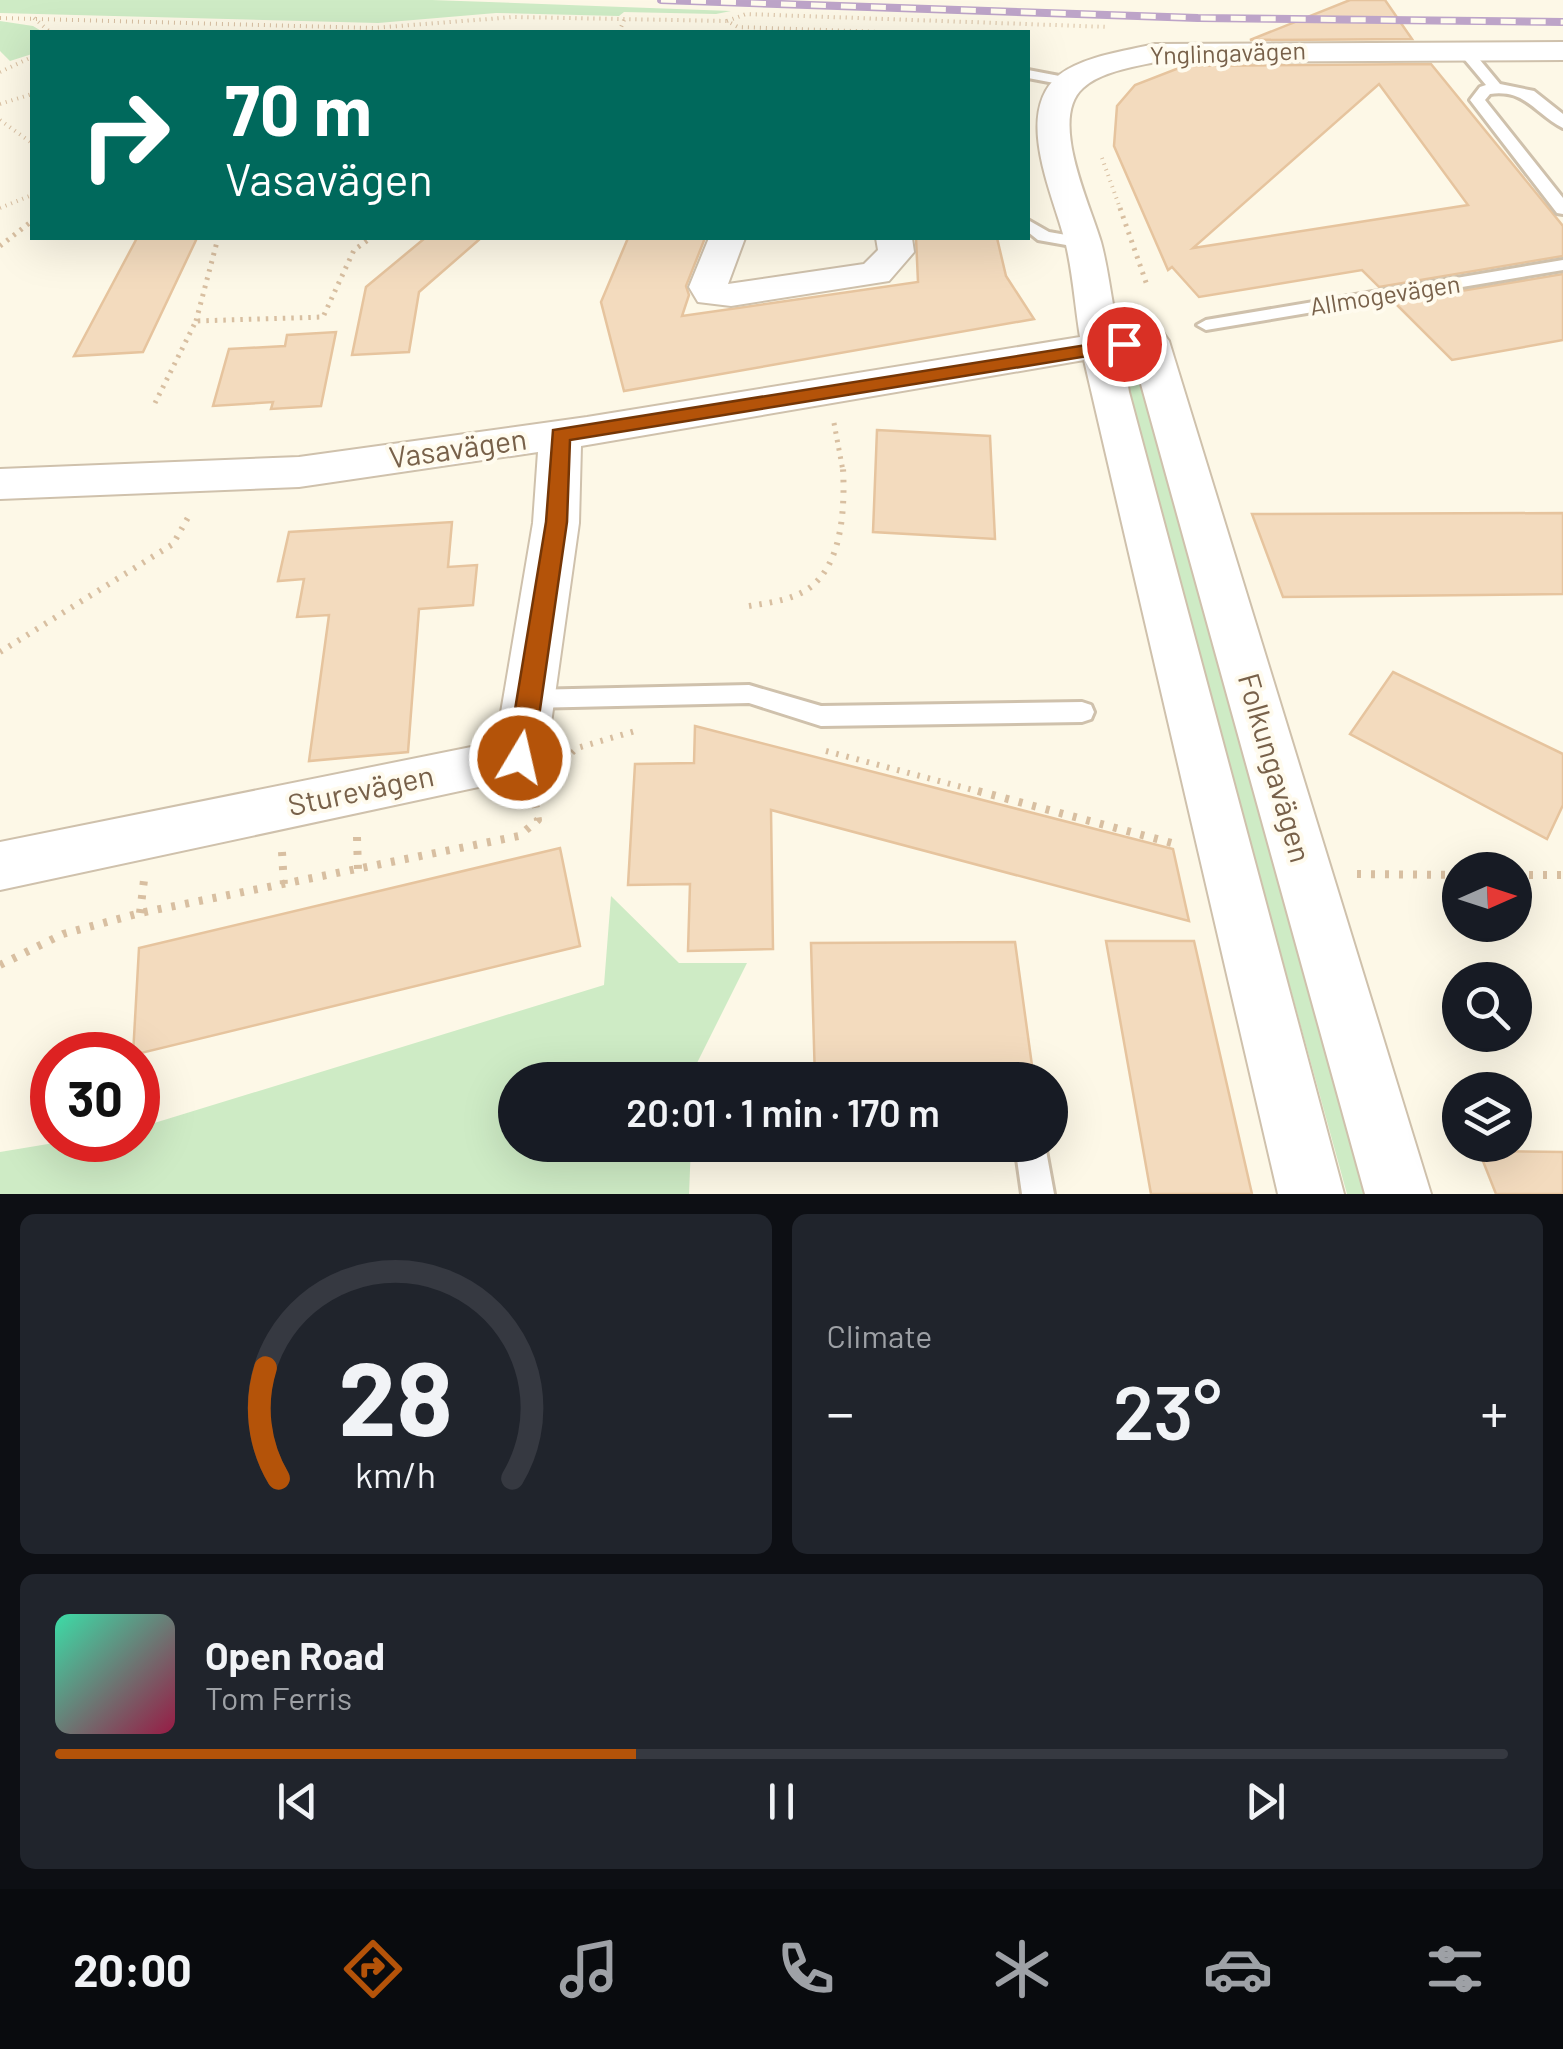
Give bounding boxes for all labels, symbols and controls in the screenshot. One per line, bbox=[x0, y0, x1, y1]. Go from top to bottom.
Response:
street label: Ynglingavägen bbox=[1149, 34, 1306, 70]
text: 70 m bbox=[225, 66, 372, 150]
icon: right bbox=[60, 70, 190, 200]
text: Vasavägen bbox=[225, 151, 433, 205]
street label: Allmogevägen bbox=[1308, 267, 1462, 321]
pin bbox=[1082, 302, 1167, 387]
icon: arrive bbox=[1097, 317, 1152, 372]
street label: Vasavägen bbox=[387, 420, 529, 474]
street label: Folkungavägen bbox=[1232, 669, 1320, 866]
position arrow bbox=[468, 706, 572, 810]
street label: Sturevägen bbox=[284, 756, 437, 822]
north arrow bbox=[1442, 852, 1532, 942]
map controls bbox=[1442, 852, 1532, 1162]
button: search bbox=[1442, 962, 1532, 1052]
speed limit sign: 30 bbox=[30, 1032, 160, 1162]
button: layers bbox=[1442, 1072, 1532, 1162]
text: 20:01 · 1 min · 170 m bbox=[626, 1089, 940, 1135]
text: Climate bbox=[827, 1316, 932, 1354]
text: 28 bbox=[338, 1332, 453, 1457]
text: 23° bbox=[1113, 1365, 1222, 1455]
text: − bbox=[827, 1378, 854, 1444]
text: + bbox=[1480, 1378, 1508, 1444]
text: km/h bbox=[355, 1452, 436, 1495]
text: Open Road bbox=[205, 1632, 385, 1678]
text: Tom Ferris bbox=[205, 1678, 352, 1716]
icon: previous bbox=[270, 1774, 325, 1829]
icon: pause bbox=[754, 1774, 809, 1829]
icon: next bbox=[1238, 1774, 1293, 1829]
icon: directions bbox=[338, 1934, 408, 2004]
icon: music bbox=[554, 1934, 624, 2004]
icon: phone bbox=[771, 1934, 841, 2004]
icon: climate bbox=[987, 1934, 1057, 2004]
icon: car bbox=[1203, 1934, 1273, 2004]
icon: filters bbox=[1420, 1934, 1490, 2004]
text: 20:00 bbox=[73, 1942, 192, 1996]

